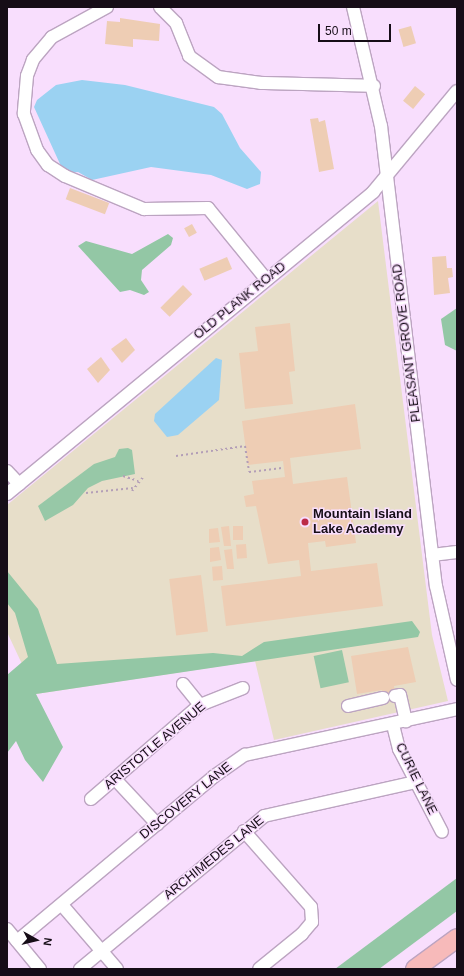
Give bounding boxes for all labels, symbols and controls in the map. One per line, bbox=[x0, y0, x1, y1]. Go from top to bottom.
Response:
scale bar bbox=[320, 16, 393, 42]
text: 50 m bbox=[325, 24, 352, 38]
street label: OLD PLANK ROAD bbox=[191, 259, 289, 343]
street label: PLEASANT GROVE ROAD bbox=[390, 263, 424, 423]
place label: Mountain Island Lake Academy bbox=[313, 507, 412, 538]
marker: Mountain Island Lake Academy bbox=[300, 517, 310, 527]
street label: ARISTOTLE AVENUE bbox=[101, 699, 209, 793]
street label: CURIE LANE bbox=[392, 741, 440, 817]
street label: DISCOVERY LANE bbox=[137, 759, 235, 843]
street label: ARCHIMEDES LANE bbox=[161, 813, 267, 903]
north arrow bbox=[16, 920, 56, 960]
text: N bbox=[41, 937, 54, 946]

